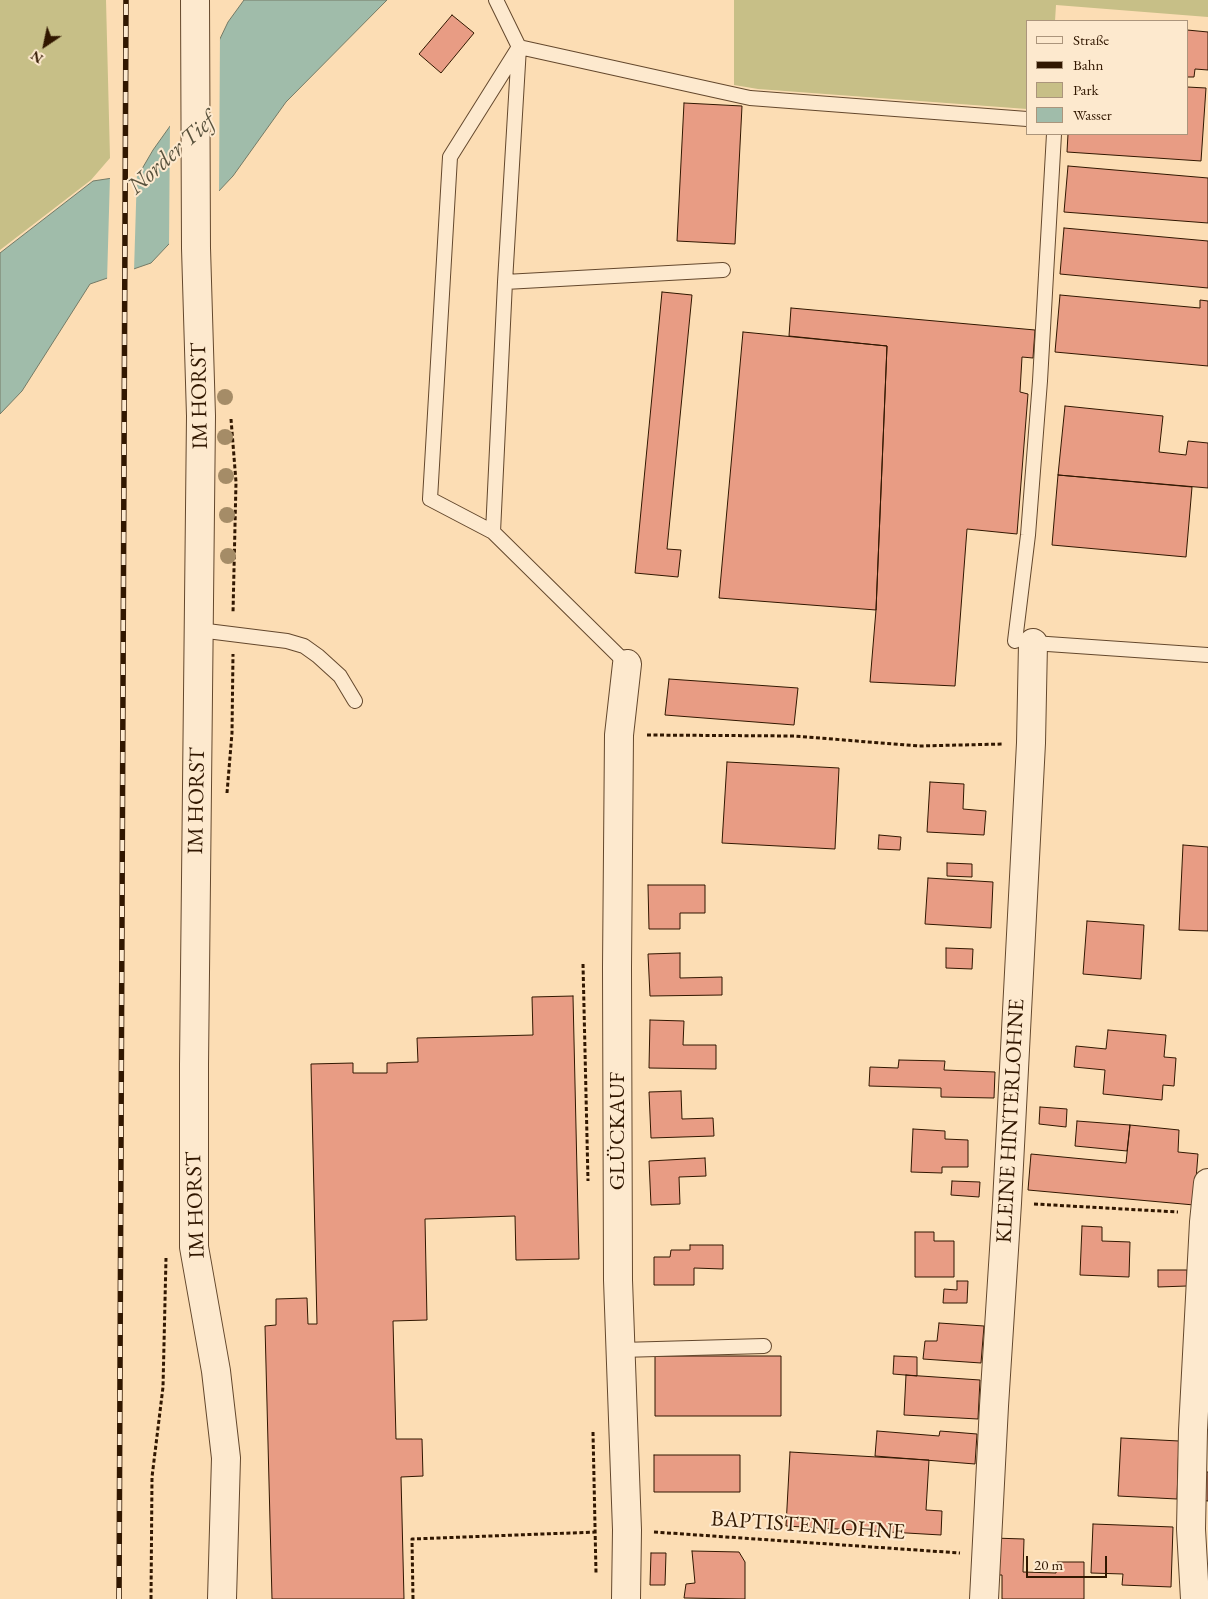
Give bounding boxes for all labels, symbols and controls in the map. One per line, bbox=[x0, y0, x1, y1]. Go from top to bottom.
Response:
north arrow bbox=[20, 20, 70, 70]
legend bbox=[1026, 20, 1188, 135]
text: Straße bbox=[1073, 30, 1109, 49]
text: N bbox=[27, 47, 46, 68]
text: Bahn bbox=[1073, 55, 1103, 74]
text: Park bbox=[1073, 80, 1099, 99]
text: Wasser bbox=[1073, 105, 1112, 124]
water label: Norder Tief bbox=[122, 107, 222, 201]
street label: IM HORST bbox=[186, 342, 214, 450]
street label: IM HORST bbox=[183, 747, 211, 855]
street label: KLEINE HINTERLOHNE bbox=[991, 998, 1031, 1244]
street label: GLÜCKAUF bbox=[605, 1072, 631, 1190]
street label: IM HORST bbox=[181, 1151, 211, 1259]
street label: BAPTISTENLOHNE bbox=[710, 1506, 906, 1546]
scale bar bbox=[1028, 1546, 1109, 1578]
text: 20 m bbox=[1034, 1555, 1063, 1574]

